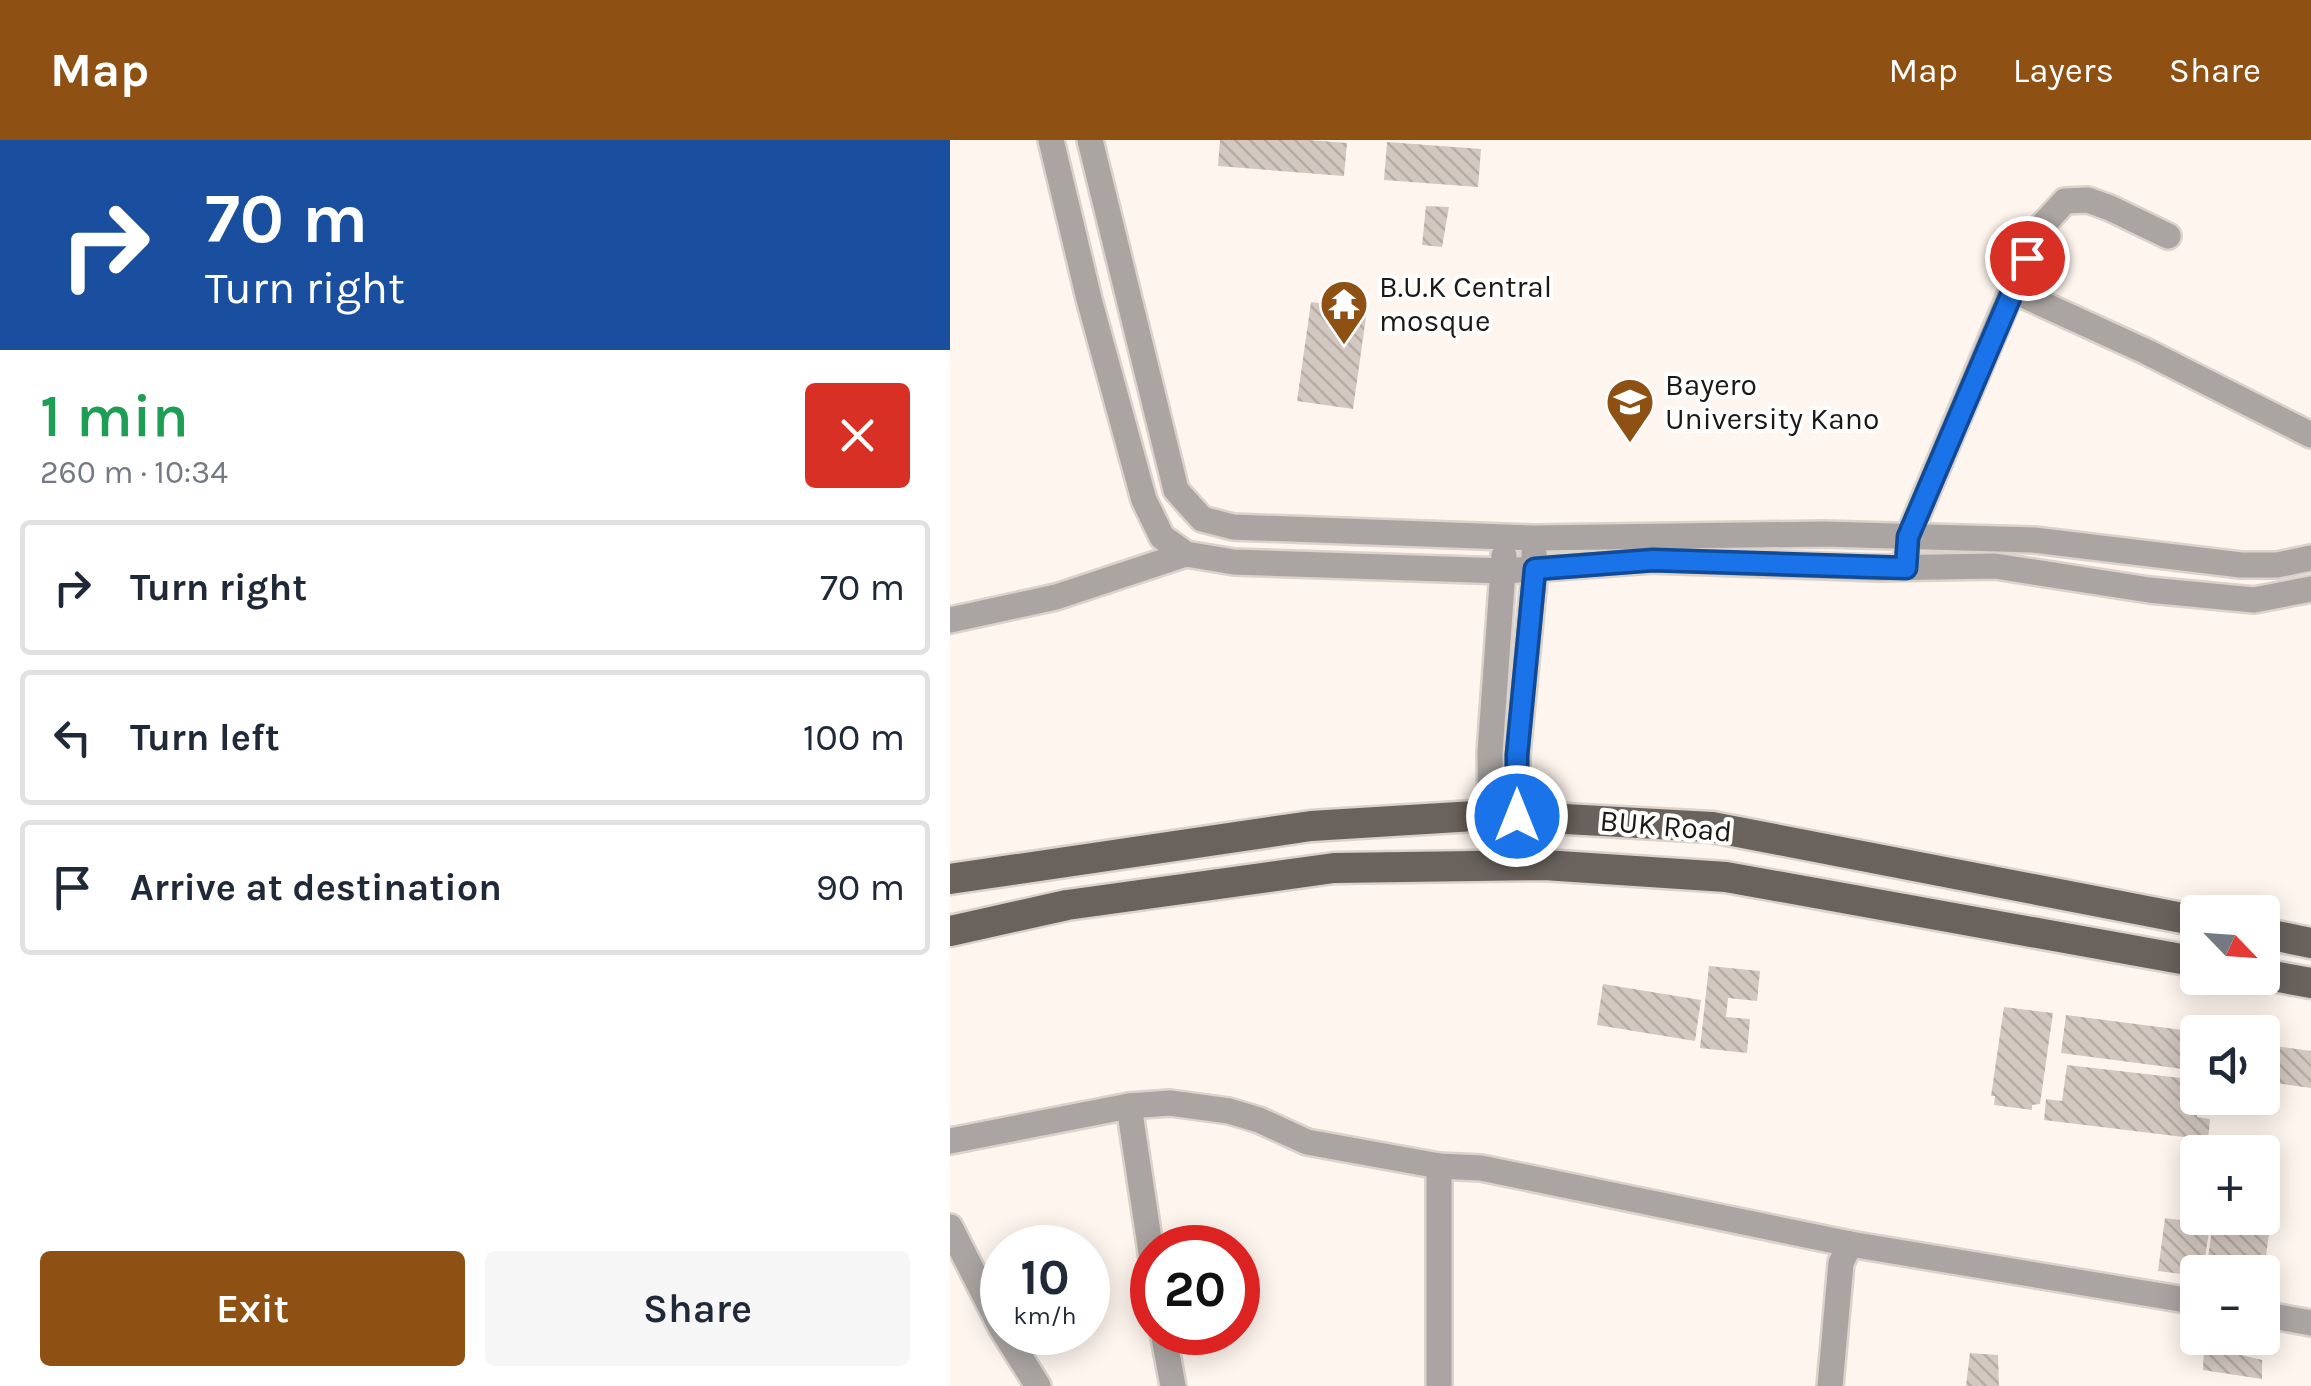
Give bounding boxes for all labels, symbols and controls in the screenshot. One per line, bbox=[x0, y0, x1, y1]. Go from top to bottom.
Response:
text: Map bbox=[50, 42, 149, 98]
text: Map bbox=[1888, 50, 1958, 91]
text: Layers bbox=[2013, 50, 2114, 91]
text: Share bbox=[2169, 50, 2261, 91]
text: 70 m bbox=[205, 178, 368, 260]
icon: right bbox=[40, 180, 170, 310]
pin bbox=[1985, 216, 2070, 301]
icon: arrive bbox=[2000, 231, 2055, 286]
text: Turn right bbox=[205, 262, 405, 314]
place label: B.U.K Central mosque bbox=[1379, 269, 1552, 339]
temple icon: B.U.K Central mosque bbox=[1318, 278, 1370, 346]
place label: Bayero University Kano bbox=[1665, 367, 1879, 437]
school or university icon: Bayero University Kano bbox=[1604, 376, 1656, 444]
text: 1 min bbox=[40, 381, 189, 451]
button: close bbox=[805, 383, 910, 488]
text: 260 m · 10:34 bbox=[40, 454, 228, 491]
icon: right bbox=[45, 560, 100, 615]
text: Turn right bbox=[130, 565, 307, 610]
text: 70 m bbox=[820, 565, 905, 610]
icon: left bbox=[45, 710, 100, 765]
text: Turn left bbox=[130, 715, 280, 760]
text: 100 m bbox=[803, 715, 905, 760]
position arrow bbox=[1465, 764, 1569, 868]
street label: BUK Road bbox=[1598, 802, 1734, 850]
icon: arrive bbox=[45, 860, 100, 915]
text: Arrive at destination bbox=[130, 865, 502, 910]
text: 90 m bbox=[816, 865, 905, 910]
north arrow bbox=[2180, 895, 2280, 995]
map controls bbox=[2180, 895, 2280, 1355]
button: sound bbox=[2180, 1015, 2280, 1115]
button: + bbox=[2180, 1135, 2280, 1235]
speed limit sign: 20 bbox=[1130, 1225, 1260, 1355]
text: 10 bbox=[1020, 1248, 1070, 1307]
button: Exit bbox=[40, 1251, 465, 1366]
button: Share bbox=[485, 1251, 910, 1366]
button: − bbox=[2180, 1255, 2280, 1355]
text: km/h bbox=[1013, 1301, 1077, 1330]

